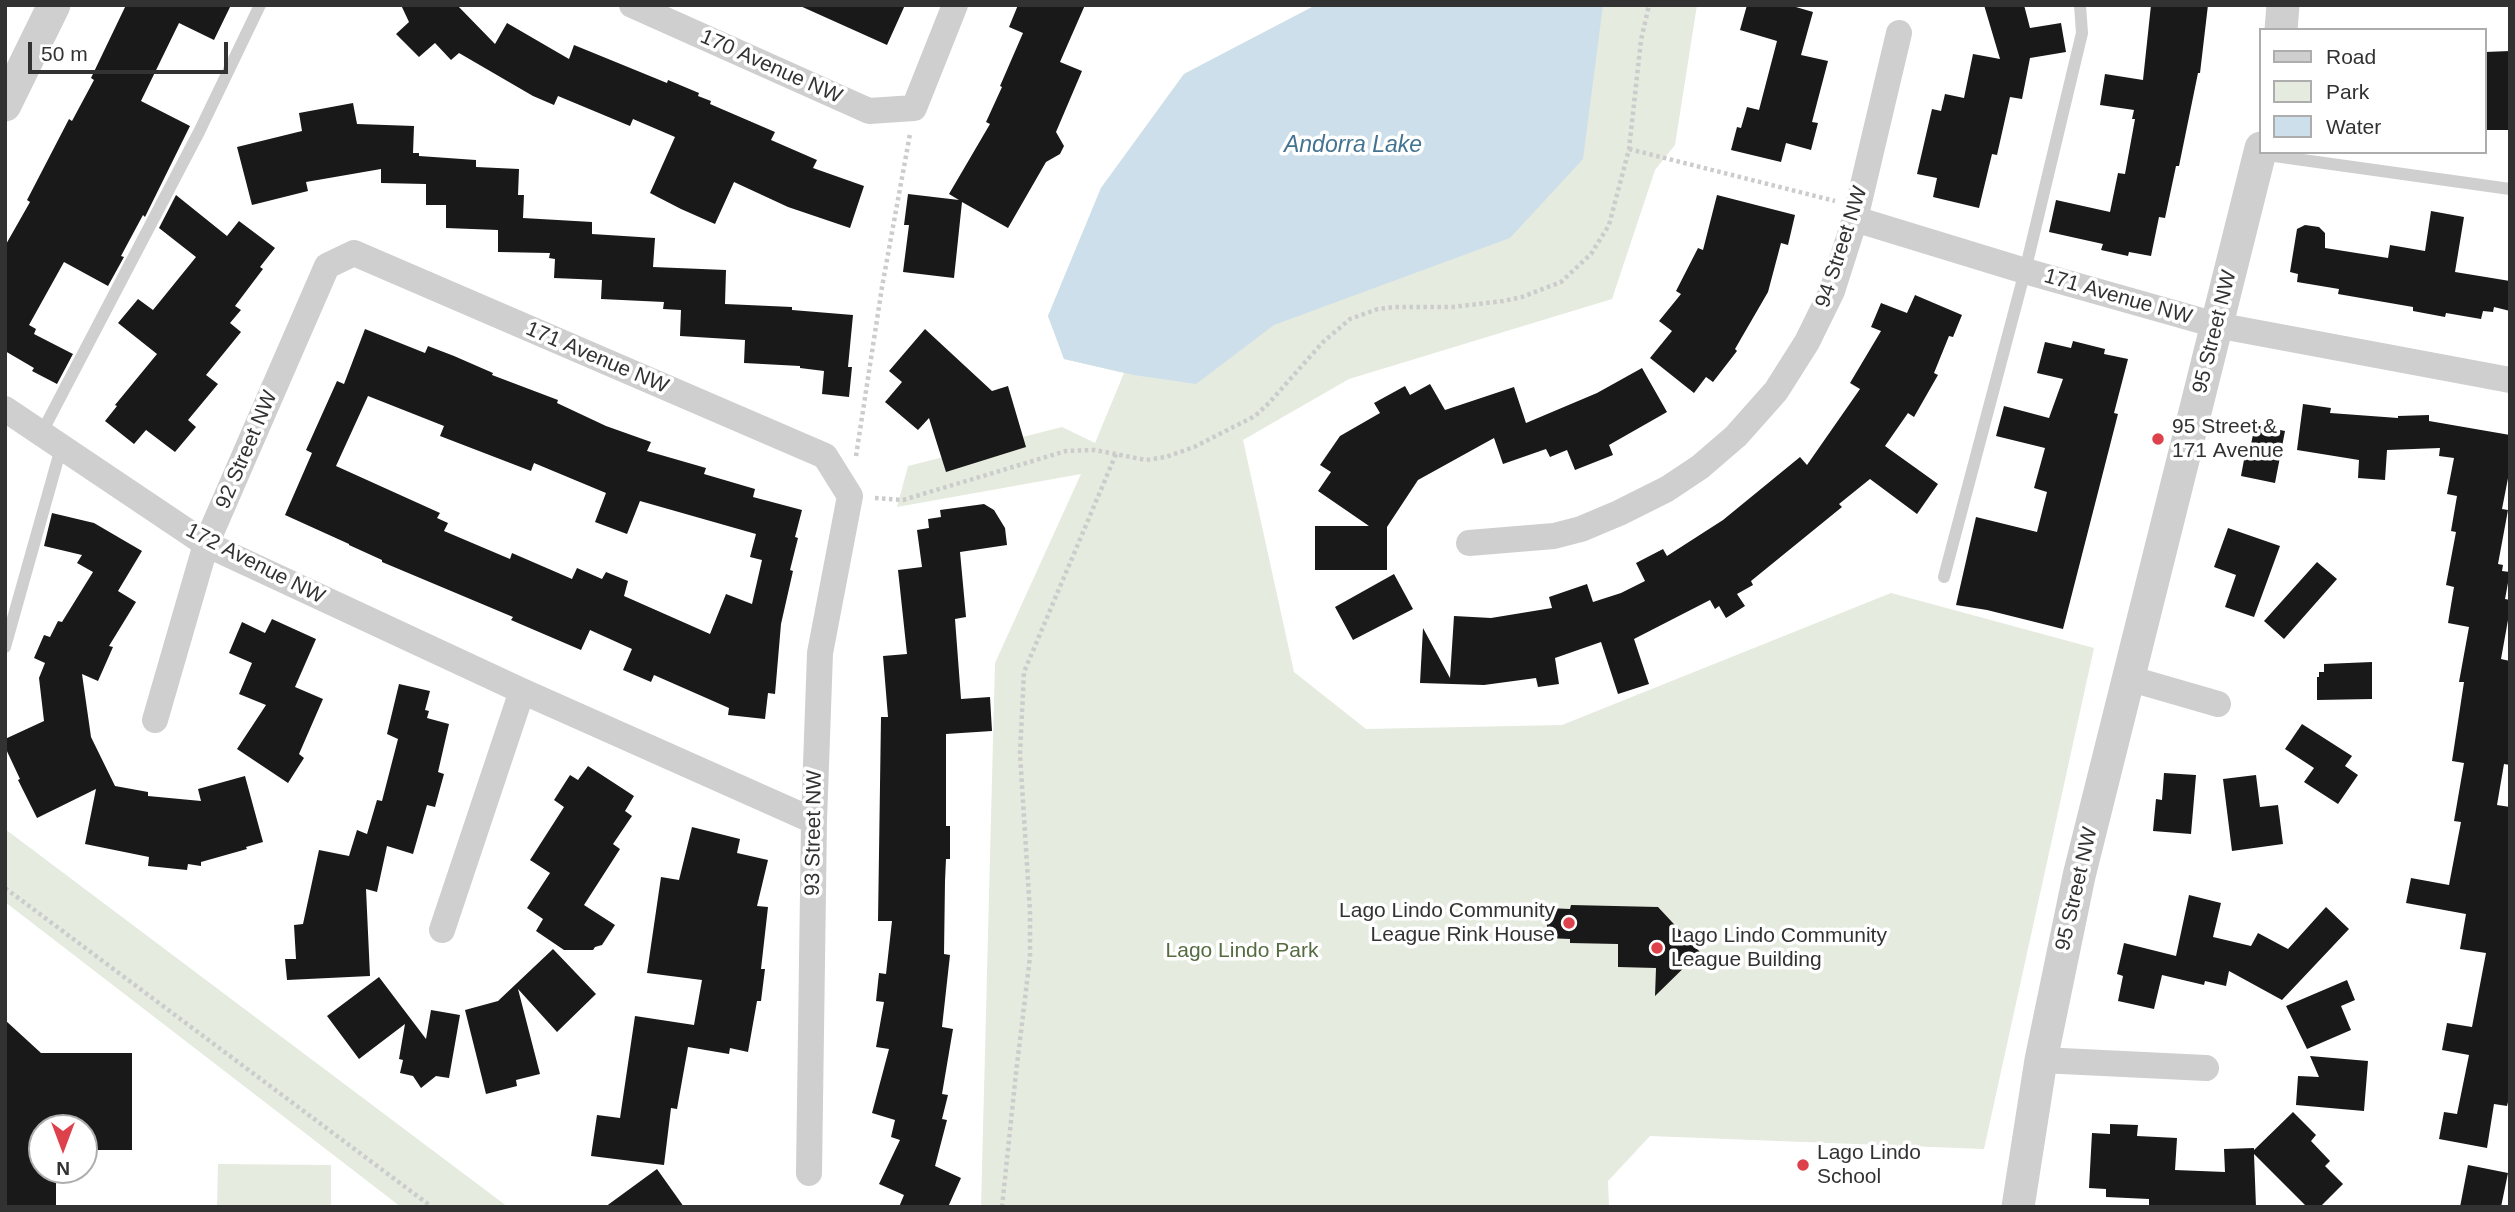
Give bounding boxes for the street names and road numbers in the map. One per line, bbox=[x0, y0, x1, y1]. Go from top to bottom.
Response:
street label: 170 Avenue NW bbox=[696, 24, 846, 110]
street label: 94 Street NW bbox=[1811, 183, 1873, 311]
street label: 171 Avenue NW bbox=[2041, 264, 2195, 330]
street label: 95 Street NW bbox=[2188, 268, 2242, 396]
street label: 171 Avenue NW bbox=[522, 317, 672, 399]
street label: 92 Street NW bbox=[211, 387, 283, 513]
street label: 172 Avenue NW bbox=[181, 518, 329, 610]
street label: 93 Street NW bbox=[800, 770, 828, 896]
street label: 95 Street NW bbox=[2051, 825, 2103, 953]

